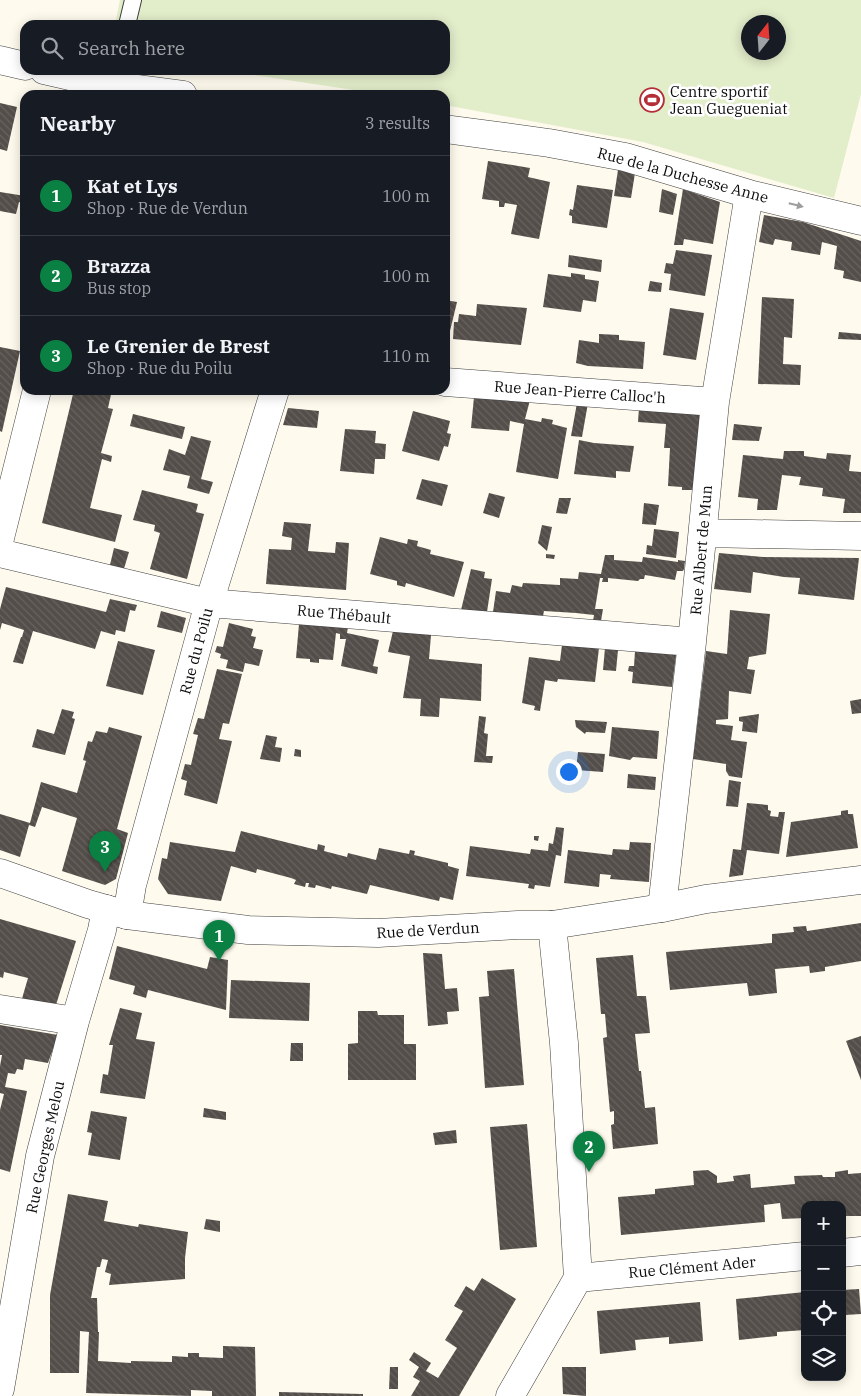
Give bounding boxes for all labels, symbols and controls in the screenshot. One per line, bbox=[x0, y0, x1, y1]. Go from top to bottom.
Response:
north arrow bbox=[741, 15, 786, 60]
search box bbox=[20, 20, 450, 75]
icon: search bbox=[38, 34, 66, 62]
text: Search here bbox=[78, 36, 185, 60]
place label: Centre sportif Jean Guegueniat bbox=[670, 82, 787, 118]
sports icon: Centre sportif Jean Guegueniat bbox=[639, 87, 665, 113]
text: Nearby bbox=[40, 109, 116, 137]
text: 3 results bbox=[365, 113, 430, 133]
street label: Rue de la Duchesse Anne bbox=[595, 143, 771, 207]
text: Kat et Lys bbox=[87, 174, 178, 198]
text: 1 bbox=[51, 186, 61, 206]
text: 100 m bbox=[382, 186, 430, 206]
text: Shop · Rue de Verdun bbox=[87, 198, 248, 218]
one-way arrow bbox=[789, 201, 804, 209]
text: Brazza bbox=[87, 254, 151, 278]
text: 2 bbox=[51, 266, 61, 286]
text: 100 m bbox=[382, 266, 430, 286]
text: Bus stop bbox=[87, 278, 151, 298]
text: Le Grenier de Brest bbox=[87, 334, 270, 358]
text: 3 bbox=[51, 346, 61, 366]
text: 110 m bbox=[382, 346, 430, 366]
text: Shop · Rue du Poilu bbox=[87, 358, 233, 378]
street label: Rue Jean-Pierre Calloc'h bbox=[493, 377, 667, 407]
street label: Rue Albert de Mun bbox=[686, 484, 716, 616]
street label: Rue Thébault bbox=[296, 600, 392, 628]
street label: Rue du Poilu bbox=[175, 606, 217, 696]
your location bbox=[556, 759, 582, 785]
pin: 3 bbox=[89, 831, 121, 872]
street label: Rue de Verdun bbox=[376, 918, 480, 942]
pin: 1 bbox=[203, 920, 235, 961]
street label: Rue Georges Melou bbox=[22, 1079, 68, 1215]
pin: 2 bbox=[573, 1131, 605, 1172]
map controls bbox=[801, 1201, 846, 1381]
button: + bbox=[801, 1201, 846, 1246]
button: − bbox=[801, 1246, 846, 1291]
street label: Rue Clément Ader bbox=[628, 1252, 757, 1282]
button: locate bbox=[801, 1291, 846, 1336]
button: layers bbox=[801, 1336, 846, 1381]

